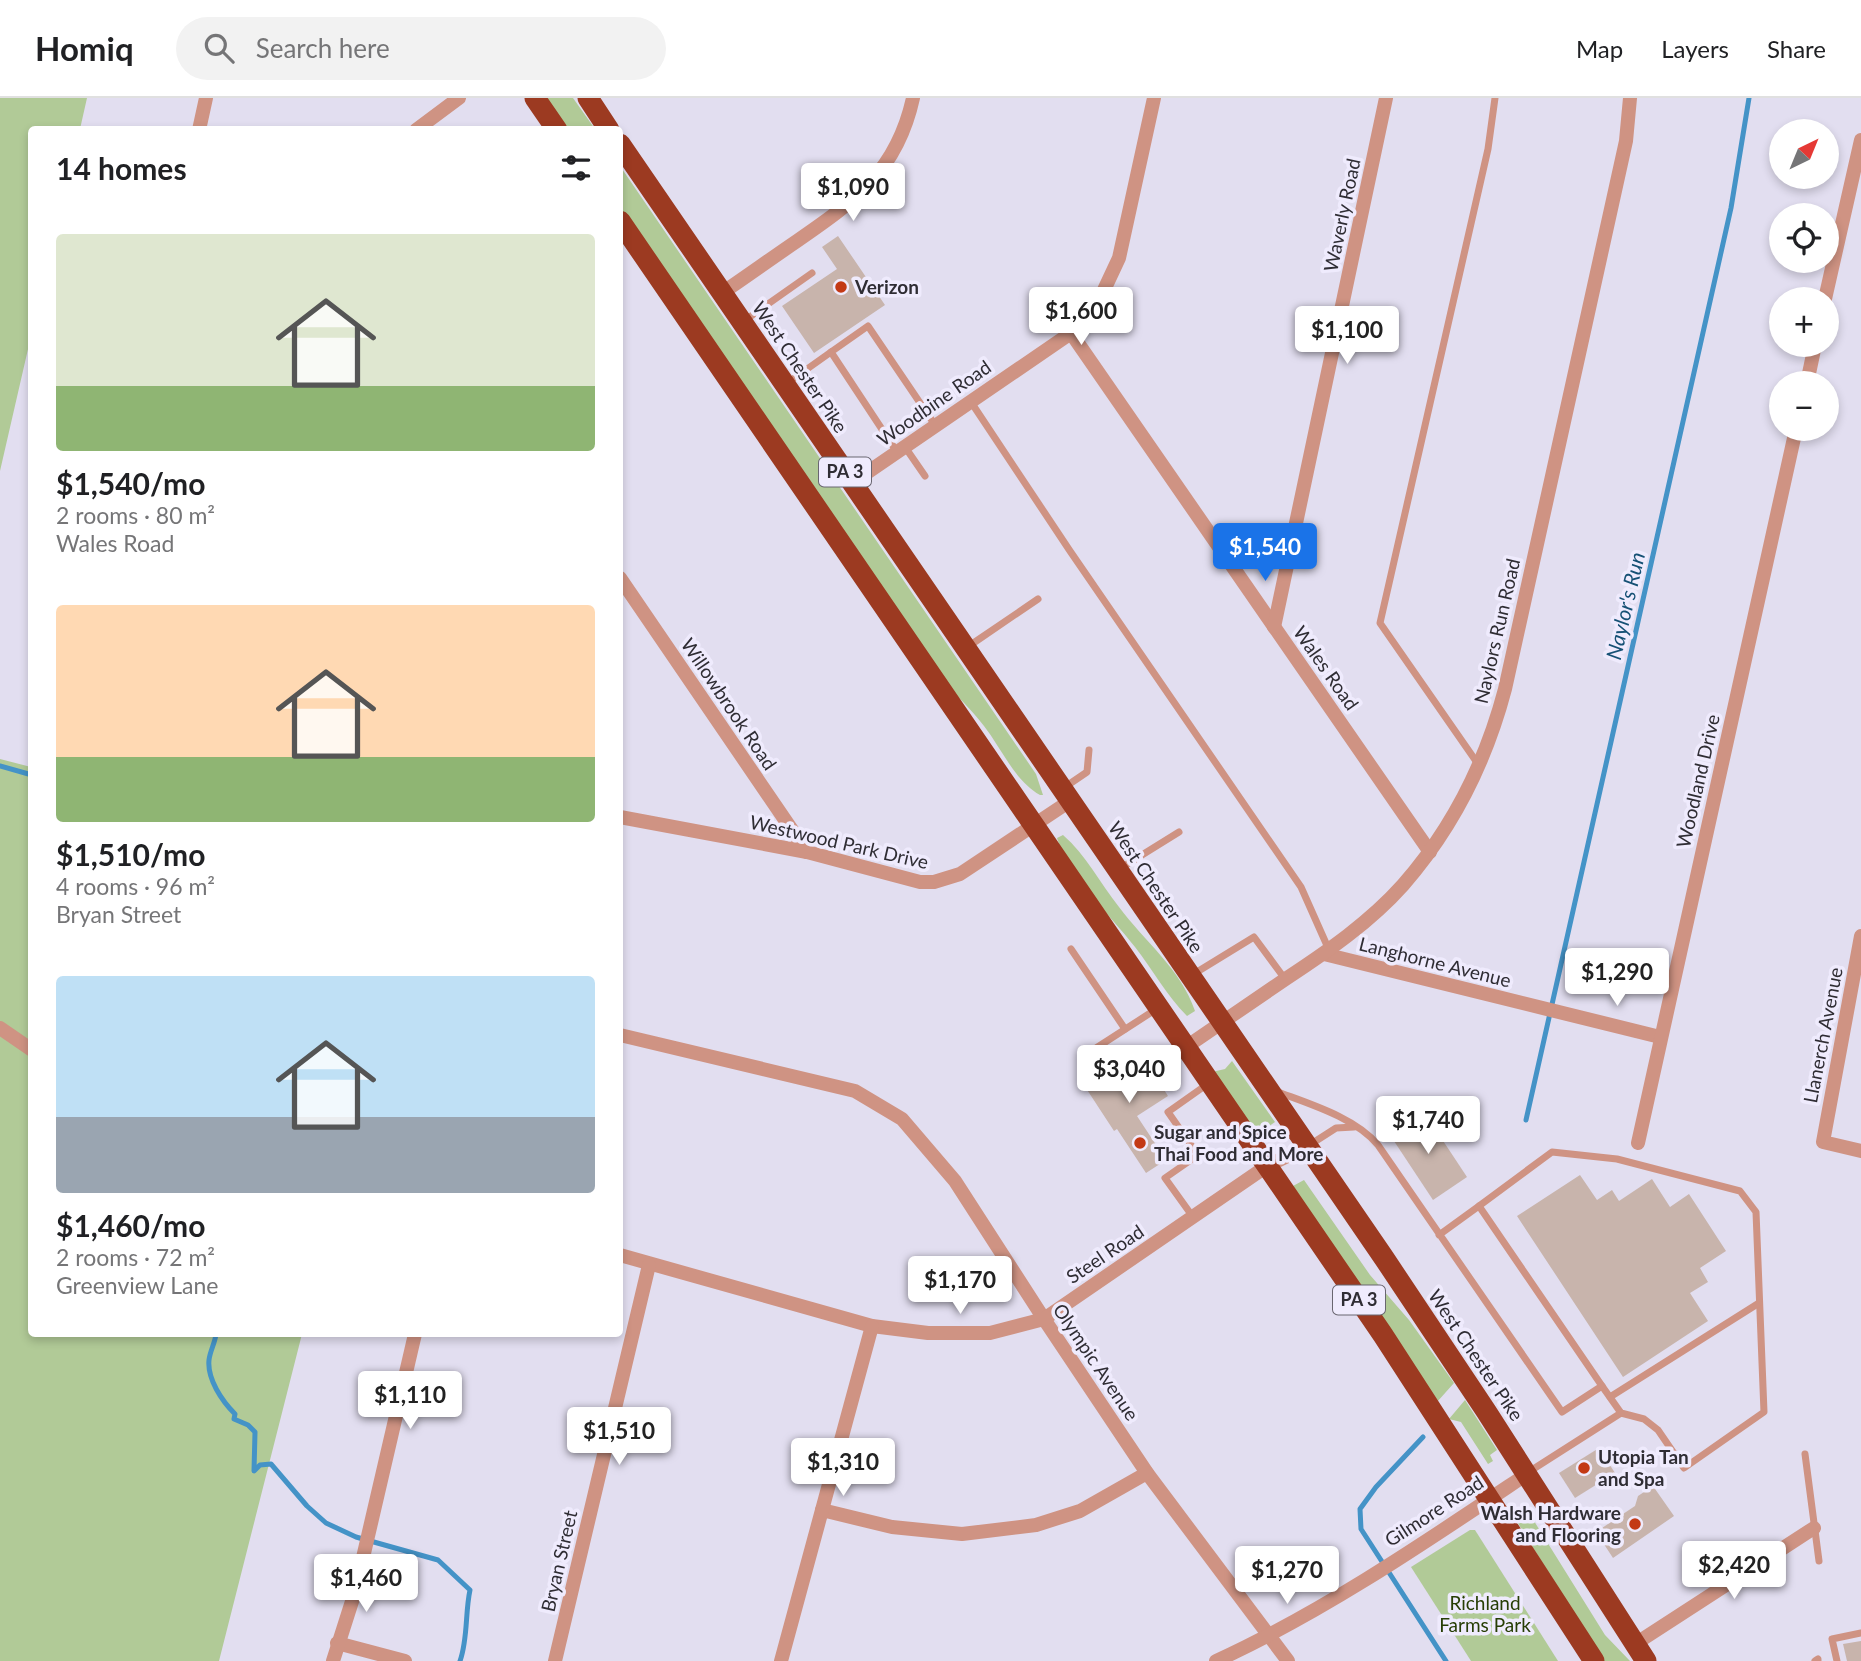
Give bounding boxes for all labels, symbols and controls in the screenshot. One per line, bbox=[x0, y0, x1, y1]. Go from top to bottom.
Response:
search box bbox=[176, 17, 666, 80]
text: Homiq bbox=[35, 28, 134, 68]
icon: search bbox=[200, 29, 238, 67]
text: Search here bbox=[256, 32, 390, 64]
text: Map bbox=[1576, 34, 1623, 63]
text: Layers bbox=[1661, 34, 1729, 63]
text: Share bbox=[1767, 34, 1826, 63]
north arrow bbox=[1769, 119, 1839, 189]
map controls bbox=[1769, 119, 1839, 441]
icon: filters bbox=[557, 149, 595, 187]
text: 14 homes bbox=[56, 150, 187, 186]
street label: Waverly Road bbox=[1318, 156, 1365, 274]
pin: $1,090 bbox=[796, 164, 910, 223]
text: $1,090 bbox=[817, 172, 889, 200]
button: locate bbox=[1769, 203, 1839, 273]
place label: Verizon bbox=[854, 275, 919, 298]
marker: Verizon bbox=[833, 279, 849, 295]
icon: home bbox=[263, 280, 389, 406]
button: + bbox=[1769, 287, 1839, 357]
pin: $1,600 bbox=[1024, 288, 1138, 347]
text: $1,600 bbox=[1045, 296, 1117, 324]
street label: West Chester Pike bbox=[748, 297, 853, 437]
pin: $1,100 bbox=[1290, 306, 1404, 366]
text: $1,100 bbox=[1311, 315, 1383, 343]
street label: Woodbine Road bbox=[872, 355, 995, 450]
button: − bbox=[1769, 371, 1839, 441]
road number: PA 3 bbox=[819, 458, 871, 486]
text: $1,540/mo bbox=[56, 465, 205, 501]
text: 2 rooms · 80 m² bbox=[56, 501, 215, 529]
pin: $1,540 bbox=[1208, 524, 1322, 583]
text: Wales Road bbox=[56, 529, 174, 557]
text: $1,540 bbox=[1229, 532, 1301, 560]
water label: Naylor's Run bbox=[1600, 550, 1649, 662]
street label: Naylors Run Road bbox=[1469, 556, 1524, 706]
street label: Wales Road bbox=[1289, 621, 1364, 714]
street label: Willowbrook Road bbox=[677, 633, 782, 774]
icon: home bbox=[263, 651, 389, 777]
street label: Woodland Drive bbox=[1671, 712, 1724, 850]
street label: Westwood Park Drive bbox=[747, 810, 931, 873]
street label: West Chester Pike bbox=[1104, 817, 1209, 957]
text: $1,510/mo bbox=[56, 836, 205, 872]
text: 4 rooms · 96 m² bbox=[56, 872, 215, 900]
text: Bryan Street bbox=[56, 900, 181, 928]
street label: Langhorne Avenue bbox=[1357, 932, 1513, 992]
pin: $1,290 bbox=[1560, 948, 1674, 1008]
text: $1,290 bbox=[1581, 957, 1653, 985]
street label: Llanerch Avenue bbox=[1798, 965, 1847, 1105]
icon: home bbox=[263, 1022, 389, 1148]
pin: $3,040 bbox=[1072, 1046, 1186, 1105]
text: $3,040 bbox=[1093, 1054, 1165, 1082]
pin: $1,740 bbox=[1371, 1096, 1485, 1156]
text: $1,740 bbox=[1392, 1105, 1464, 1133]
place label: Sugar and Spice Thai Food and More bbox=[1154, 1120, 1323, 1165]
marker: Sugar and Spice Thai Food and More bbox=[1132, 1135, 1148, 1151]
text: $1,460/mo bbox=[56, 1207, 205, 1243]
street label: Steel Road bbox=[1062, 1219, 1148, 1288]
text: 2 rooms · 72 m² bbox=[56, 1243, 215, 1271]
pin: $1,170 bbox=[903, 1256, 1017, 1316]
text: $1,170 bbox=[924, 1265, 996, 1293]
text: Greenview Lane bbox=[56, 1271, 219, 1299]
street label: West Chester Pike bbox=[1424, 1285, 1529, 1425]
road number: PA 3 bbox=[1333, 1286, 1385, 1315]
street label: Olympic Avenue bbox=[1049, 1299, 1144, 1425]
pin: $1,110 bbox=[353, 1372, 467, 1431]
text: $1,110 bbox=[374, 1380, 446, 1408]
pin: $1,510 bbox=[562, 1408, 676, 1467]
text: $1,510 bbox=[583, 1416, 655, 1444]
pin: $1,310 bbox=[786, 1438, 900, 1498]
place label: Utopia Tan and Spa bbox=[1598, 1445, 1689, 1490]
text: $1,310 bbox=[807, 1447, 879, 1475]
marker: Utopia Tan and Spa bbox=[1576, 1460, 1592, 1476]
street label: Gilmore Road bbox=[1380, 1470, 1487, 1551]
place label: Walsh Hardware and Flooring bbox=[1481, 1501, 1621, 1546]
street label: Bryan Street bbox=[536, 1508, 581, 1614]
marker: Walsh Hardware and Flooring bbox=[1627, 1516, 1643, 1532]
pin: $2,420 bbox=[1677, 1542, 1791, 1601]
pin: $1,270 bbox=[1230, 1546, 1344, 1606]
text: $2,420 bbox=[1698, 1550, 1770, 1578]
pin: $1,460 bbox=[309, 1554, 423, 1614]
text: $1,270 bbox=[1251, 1555, 1323, 1583]
text: $1,460 bbox=[330, 1563, 402, 1591]
park label: Richland Farms Park bbox=[1439, 1591, 1531, 1636]

